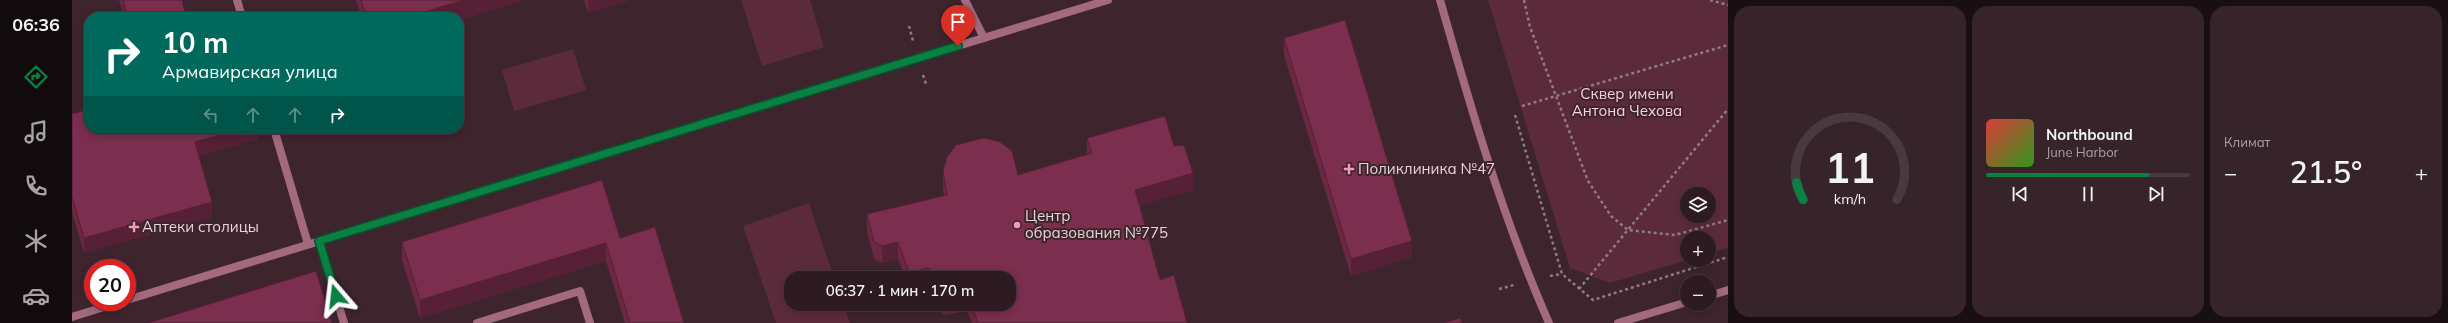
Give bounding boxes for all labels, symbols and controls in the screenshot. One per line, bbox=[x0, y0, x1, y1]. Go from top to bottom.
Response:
pin bbox=[941, 5, 975, 46]
icon: arrive bbox=[947, 11, 969, 33]
text: 06:36 bbox=[12, 13, 60, 36]
text: 10 m bbox=[162, 25, 228, 60]
icon: right bbox=[96, 28, 148, 80]
text: Армавирская улица bbox=[162, 60, 338, 83]
icon: directions bbox=[22, 63, 50, 91]
park label: Сквер имени Антона Чехова bbox=[1572, 84, 1682, 120]
icon: left bbox=[200, 104, 222, 126]
icon: ahead bbox=[242, 104, 264, 126]
icon: ahead bbox=[284, 104, 306, 126]
icon: right bbox=[326, 104, 348, 126]
icon: music bbox=[22, 118, 50, 146]
text: Northbound bbox=[2046, 125, 2133, 144]
text: Климат bbox=[2224, 134, 2271, 150]
text: 11 bbox=[1825, 140, 1875, 192]
text: June Harbor bbox=[2046, 144, 2118, 160]
text: 21.5° bbox=[2290, 153, 2362, 191]
place label: Поликлиника №47 bbox=[1358, 159, 1495, 178]
text: − bbox=[2224, 159, 2237, 187]
text: + bbox=[2415, 159, 2428, 187]
marker: Поликлиника №47 bbox=[1343, 163, 1355, 175]
icon: phone bbox=[22, 172, 50, 200]
icon: previous bbox=[2009, 183, 2031, 205]
icon: pause bbox=[2077, 183, 2099, 205]
icon: next bbox=[2145, 183, 2167, 205]
map controls bbox=[1680, 187, 1716, 311]
button: layers bbox=[1680, 187, 1716, 223]
text: km/h bbox=[1834, 189, 1866, 207]
place label: Центр образования №775 bbox=[1025, 206, 1168, 242]
place label: Аптеки столицы bbox=[142, 217, 259, 236]
marker: Центр образования №775 bbox=[1012, 220, 1022, 230]
marker: Аптеки столицы bbox=[129, 222, 139, 232]
icon: climate bbox=[22, 227, 50, 255]
button: + bbox=[1680, 231, 1716, 267]
speed limit sign: 20 bbox=[84, 259, 136, 311]
position arrow bbox=[315, 275, 357, 317]
button: − bbox=[1680, 275, 1716, 311]
text: 06:37 · 1 мин · 170 m bbox=[826, 281, 974, 300]
icon: car bbox=[22, 282, 50, 310]

